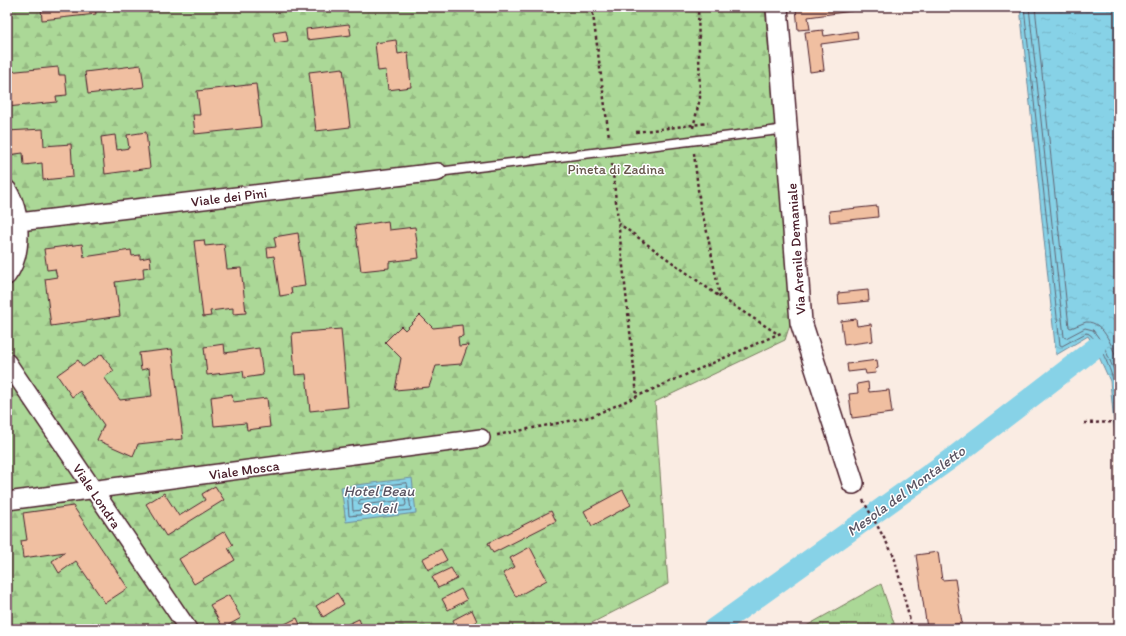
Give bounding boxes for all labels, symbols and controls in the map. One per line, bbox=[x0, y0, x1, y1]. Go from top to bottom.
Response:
park label: Pineta di Zadina bbox=[567, 161, 665, 178]
street label: Via Arenile Demaniale bbox=[783, 182, 810, 315]
street label: Viale dei Pini bbox=[190, 184, 268, 211]
water label: Mesola del Montaletto bbox=[843, 442, 969, 540]
street label: Viale Mosca bbox=[208, 457, 280, 484]
street label: Viale Londra bbox=[69, 461, 124, 532]
water label: Hotel Beau Soleil bbox=[343, 482, 415, 517]

